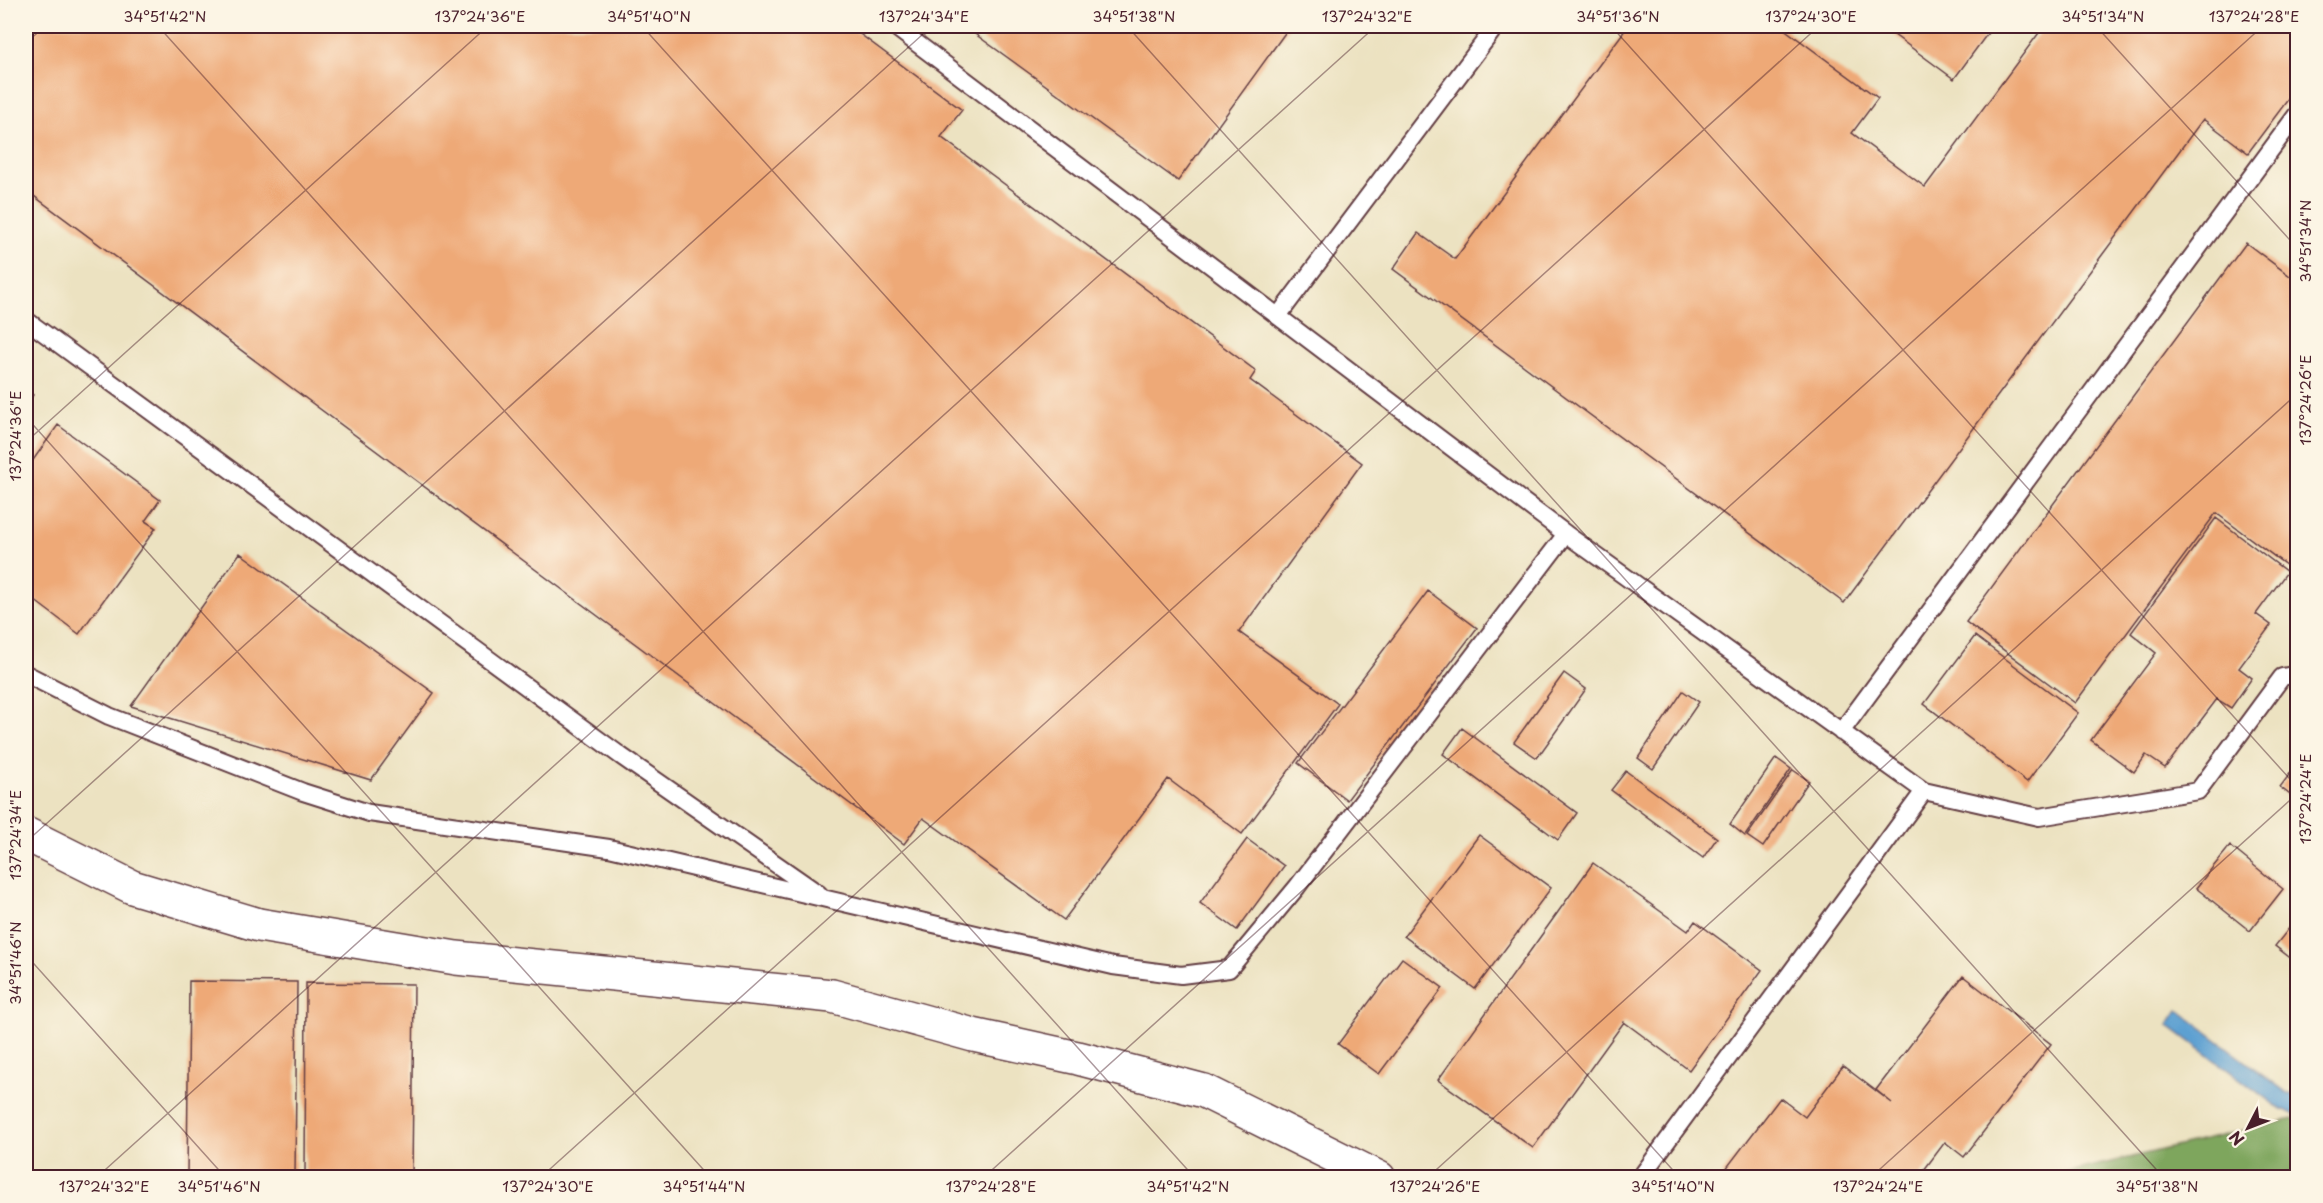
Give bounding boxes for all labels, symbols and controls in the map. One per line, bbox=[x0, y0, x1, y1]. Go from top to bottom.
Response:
text: 34°51'42"N bbox=[124, 4, 206, 27]
text: 137°24'36"E bbox=[435, 4, 525, 27]
text: 34°51'40"N bbox=[607, 4, 691, 27]
text: 137°24'34"E bbox=[879, 4, 969, 27]
text: 34°51'38"N bbox=[1093, 4, 1175, 27]
text: 137°24'32"E bbox=[1322, 4, 1412, 27]
text: 34°51'36"N bbox=[1576, 4, 1660, 27]
text: 137°24'30"E bbox=[1765, 4, 1857, 27]
text: 34°51'34"N bbox=[2061, 4, 2145, 27]
text: 137°24'28"E bbox=[2209, 4, 2299, 27]
text: 34°51'34"N bbox=[2293, 199, 2316, 283]
text: 137°24'26"E bbox=[2293, 354, 2316, 446]
text: 137°24'36"E bbox=[3, 391, 26, 481]
text: 137°24'24"E bbox=[2293, 754, 2316, 844]
text: 137°24'34"E bbox=[3, 790, 26, 880]
text: 34°51'46"N bbox=[3, 921, 26, 1005]
north arrow bbox=[2218, 1098, 2278, 1158]
text: N bbox=[2223, 1126, 2249, 1151]
text: 137°24'32"E bbox=[59, 1174, 149, 1197]
text: 34°51'46"N bbox=[177, 1174, 261, 1197]
text: 137°24'30"E bbox=[502, 1174, 594, 1197]
text: 34°51'44"N bbox=[663, 1174, 745, 1197]
text: 137°24'28"E bbox=[946, 1174, 1036, 1197]
text: 34°51'42"N bbox=[1147, 1174, 1229, 1197]
text: 137°24'26"E bbox=[1389, 1174, 1481, 1197]
text: 34°51'40"N bbox=[1631, 1174, 1715, 1197]
text: 137°24'24"E bbox=[1833, 1174, 1923, 1197]
text: 34°51'38"N bbox=[2116, 1174, 2198, 1197]

